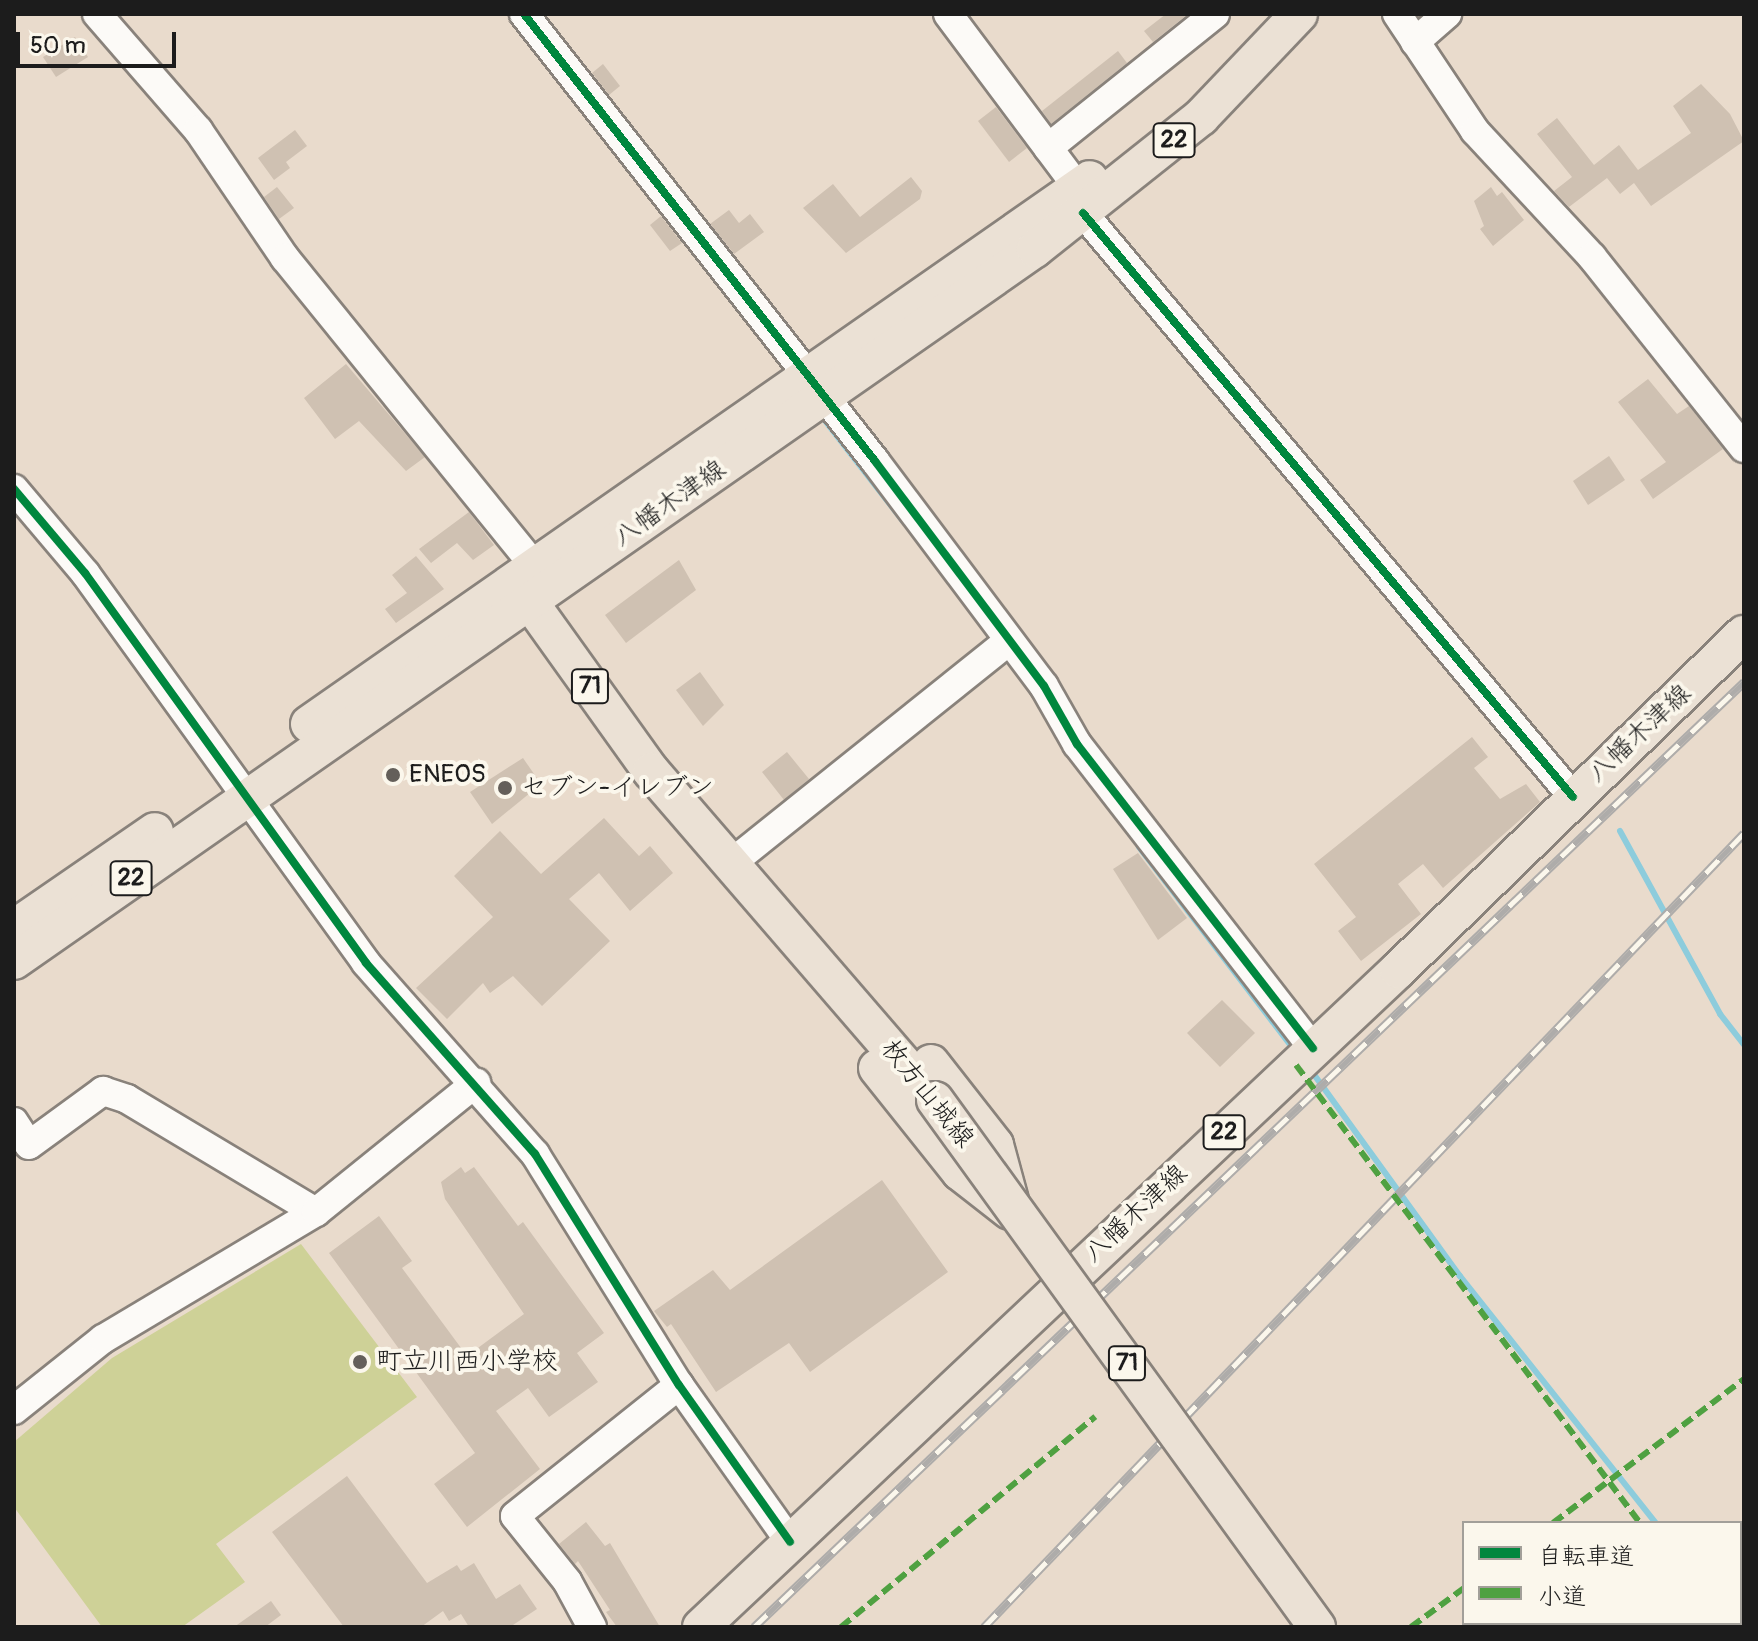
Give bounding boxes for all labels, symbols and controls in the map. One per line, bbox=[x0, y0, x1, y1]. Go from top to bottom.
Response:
scale bar bbox=[20, 16, 180, 66]
text: 50 m bbox=[30, 31, 86, 60]
road number: 22 bbox=[1152, 120, 1196, 160]
street label: 八幡木津線 bbox=[608, 454, 732, 554]
road number: 71 bbox=[570, 666, 610, 706]
street label: 八幡木津線 bbox=[1582, 678, 1698, 790]
place label: ENEOS bbox=[409, 759, 486, 791]
marker: ENEOS bbox=[384, 766, 402, 784]
place label: セブン-イレブン bbox=[521, 772, 714, 804]
marker: セブン-イレブン bbox=[496, 779, 514, 797]
road number: 22 bbox=[109, 858, 153, 898]
street label: 枚方山城線 bbox=[874, 1034, 980, 1154]
road number: 22 bbox=[1202, 1112, 1246, 1152]
street label: 八幡木津線 bbox=[1078, 1158, 1194, 1270]
road number: 71 bbox=[1107, 1343, 1147, 1383]
place label: 町立川西小学校 bbox=[376, 1346, 558, 1378]
marker: 町立川西小学校 bbox=[351, 1353, 369, 1371]
legend bbox=[1462, 1521, 1742, 1625]
text: 自転車道 bbox=[1538, 1542, 1634, 1571]
text: 小道 bbox=[1538, 1582, 1586, 1611]

